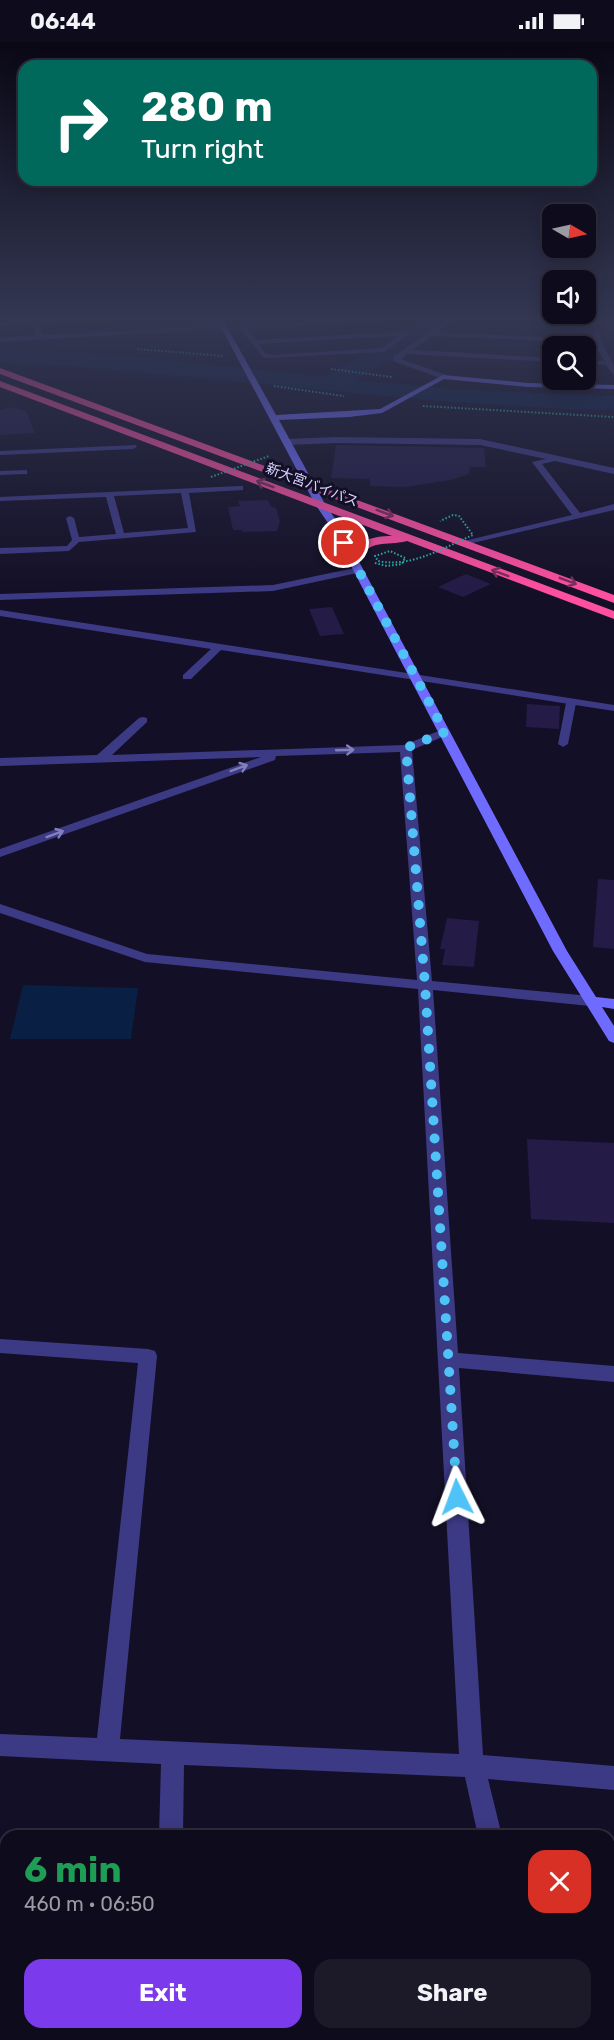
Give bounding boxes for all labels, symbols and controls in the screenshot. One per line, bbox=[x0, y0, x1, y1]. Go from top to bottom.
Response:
text: 06:44 bbox=[30, 8, 96, 35]
text: 280 m bbox=[141, 82, 273, 132]
icon: right bbox=[42, 84, 120, 162]
text: Turn right bbox=[141, 133, 264, 165]
north arrow bbox=[542, 204, 596, 258]
map controls bbox=[542, 204, 596, 390]
button: sound bbox=[542, 270, 596, 324]
button: search bbox=[542, 336, 596, 390]
street label: 新大宮バイパス bbox=[263, 460, 361, 510]
one-way arrow bbox=[257, 477, 275, 488]
one-way arrow bbox=[375, 509, 394, 520]
pin bbox=[318, 517, 369, 568]
icon: arrive bbox=[327, 526, 360, 559]
one-way arrow bbox=[491, 567, 510, 578]
one-way arrow bbox=[558, 577, 577, 588]
one-way arrow bbox=[335, 744, 355, 755]
one-way arrow bbox=[229, 762, 248, 773]
one-way arrow bbox=[45, 827, 64, 838]
position arrow bbox=[425, 1465, 489, 1529]
text: 6 min bbox=[24, 1848, 122, 1891]
button: close bbox=[528, 1850, 591, 1913]
text: 460 m · 06:50 bbox=[24, 1892, 155, 1916]
button: Exit bbox=[24, 1959, 302, 2028]
button: Share bbox=[314, 1959, 591, 2028]

